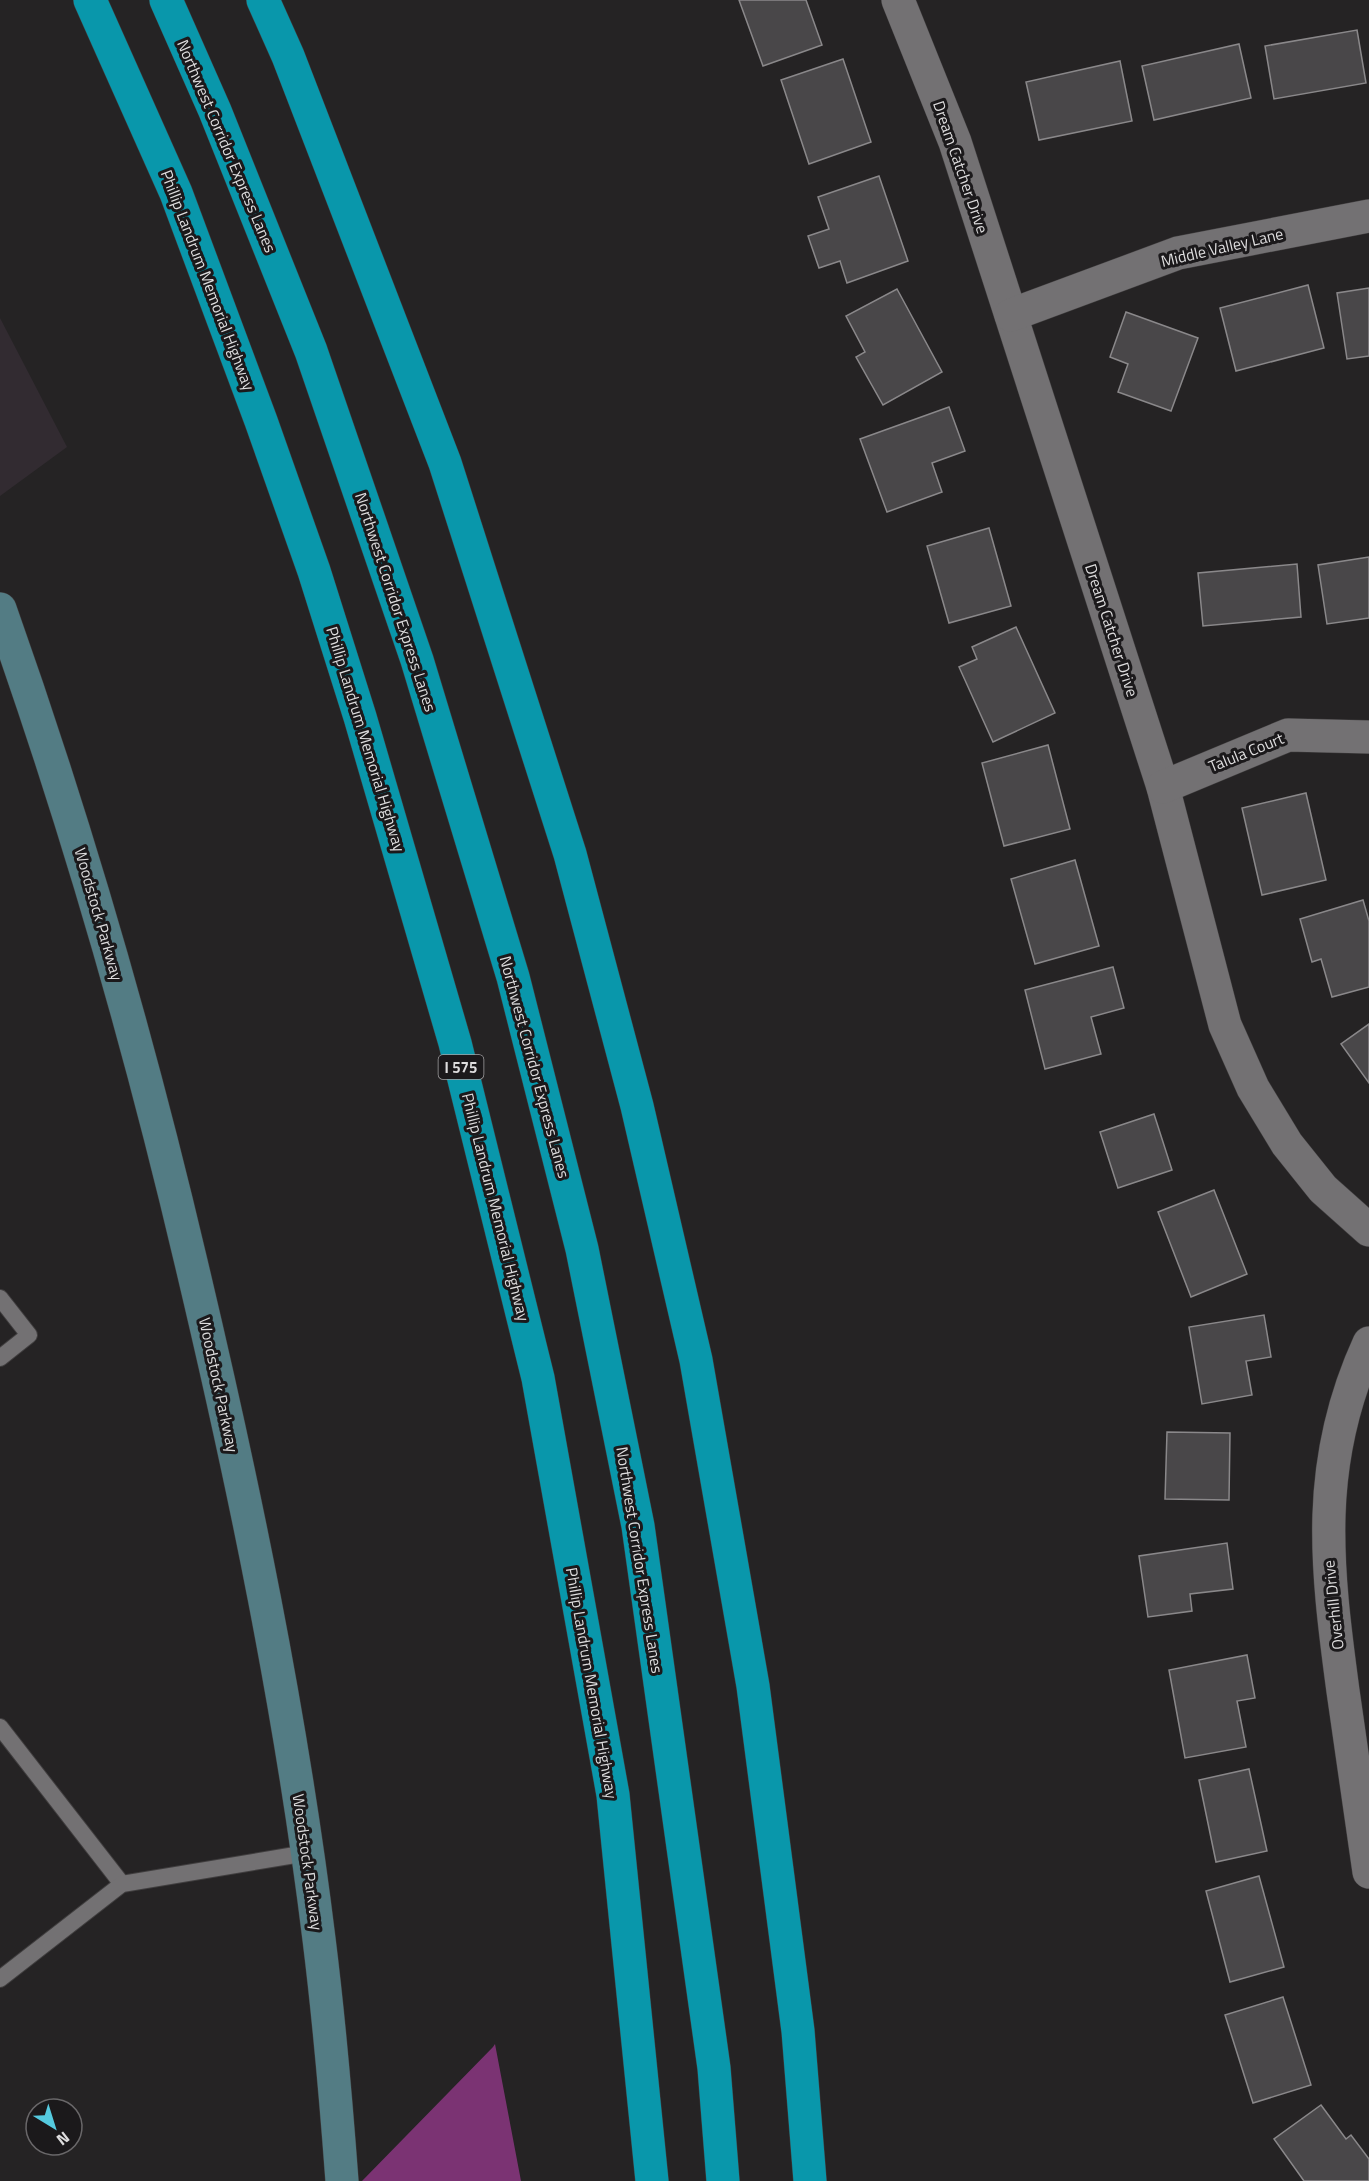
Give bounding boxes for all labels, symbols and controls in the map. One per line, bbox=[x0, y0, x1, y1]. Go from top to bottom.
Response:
street label: Northwest Corridor Express Lanes bbox=[171, 36, 283, 256]
street label: Dream Catcher Drive bbox=[927, 98, 995, 236]
street label: Phillip Landrum Memorial Highway bbox=[155, 166, 261, 394]
street label: Middle Valley Lane bbox=[1158, 221, 1286, 273]
street label: Northwest Corridor Express Lanes bbox=[349, 489, 443, 715]
street label: Dream Catcher Drive bbox=[1079, 560, 1145, 700]
street label: Phillip Landrum Memorial Highway bbox=[320, 623, 412, 855]
street label: Talula Court bbox=[1205, 726, 1288, 778]
street label: Woodstock Parkway bbox=[69, 845, 130, 984]
street label: Northwest Corridor Express Lanes bbox=[494, 953, 576, 1181]
road number: I 575 bbox=[438, 1055, 484, 1079]
street label: Phillip Landrum Memorial Highway bbox=[456, 1090, 536, 1324]
street label: Woodstock Parkway bbox=[193, 1315, 245, 1455]
street label: Northwest Corridor Express Lanes bbox=[610, 1445, 670, 1675]
street label: Overhill Drive bbox=[1316, 1559, 1350, 1651]
street label: Phillip Landrum Memorial Highway bbox=[560, 1565, 624, 1801]
street label: Woodstock Parkway bbox=[287, 1792, 329, 1932]
north arrow bbox=[24, 2097, 84, 2157]
text: N bbox=[51, 2126, 75, 2152]

